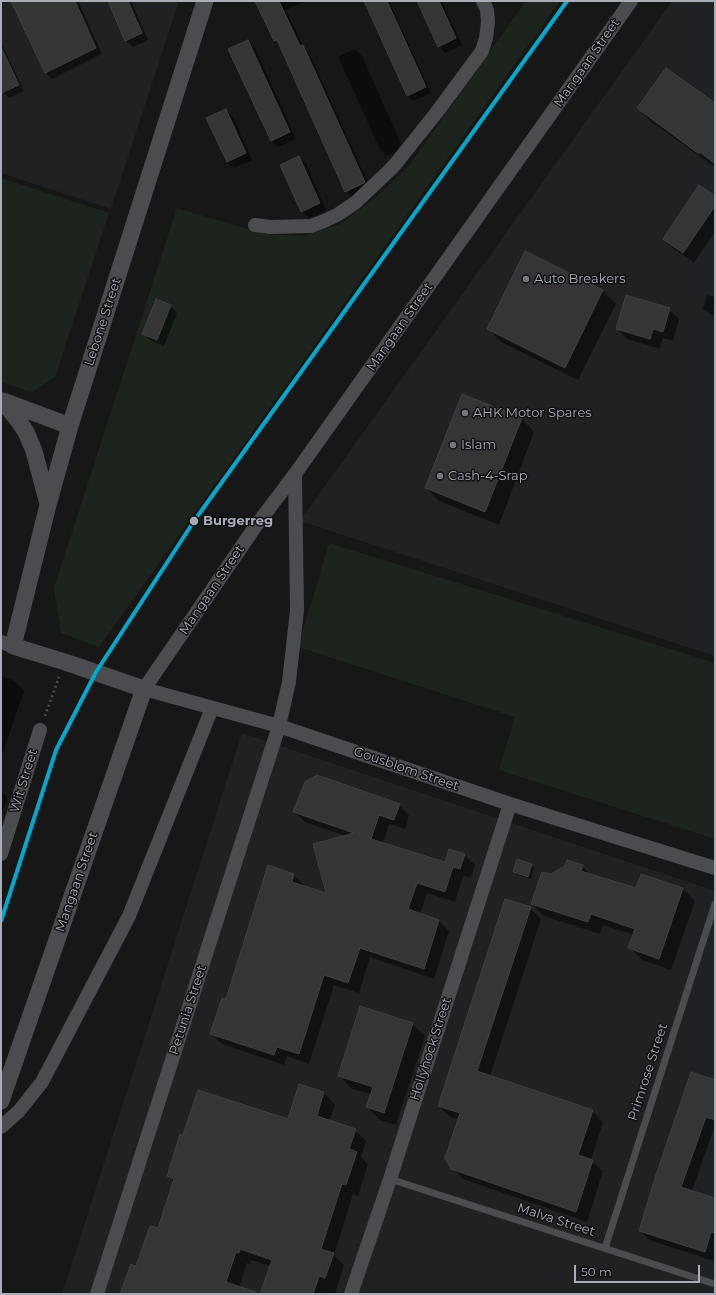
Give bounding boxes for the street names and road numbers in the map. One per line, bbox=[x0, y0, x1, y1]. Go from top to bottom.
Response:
street label: Mangaan Street bbox=[551, 16, 623, 110]
street label: Lebone Street bbox=[81, 276, 125, 368]
street label: Mangaan Street bbox=[364, 280, 436, 374]
street label: Mangaan Street bbox=[176, 542, 248, 638]
street label: Gousblom Street bbox=[351, 744, 461, 794]
street label: Wit Street bbox=[7, 747, 41, 815]
street label: Mangaan Street bbox=[53, 830, 101, 934]
street label: Petunia Street bbox=[166, 963, 210, 1057]
street label: Hollyhock Street bbox=[407, 996, 455, 1102]
street label: Primrose Street bbox=[625, 1021, 671, 1123]
street label: Malva Street bbox=[515, 1200, 597, 1240]

